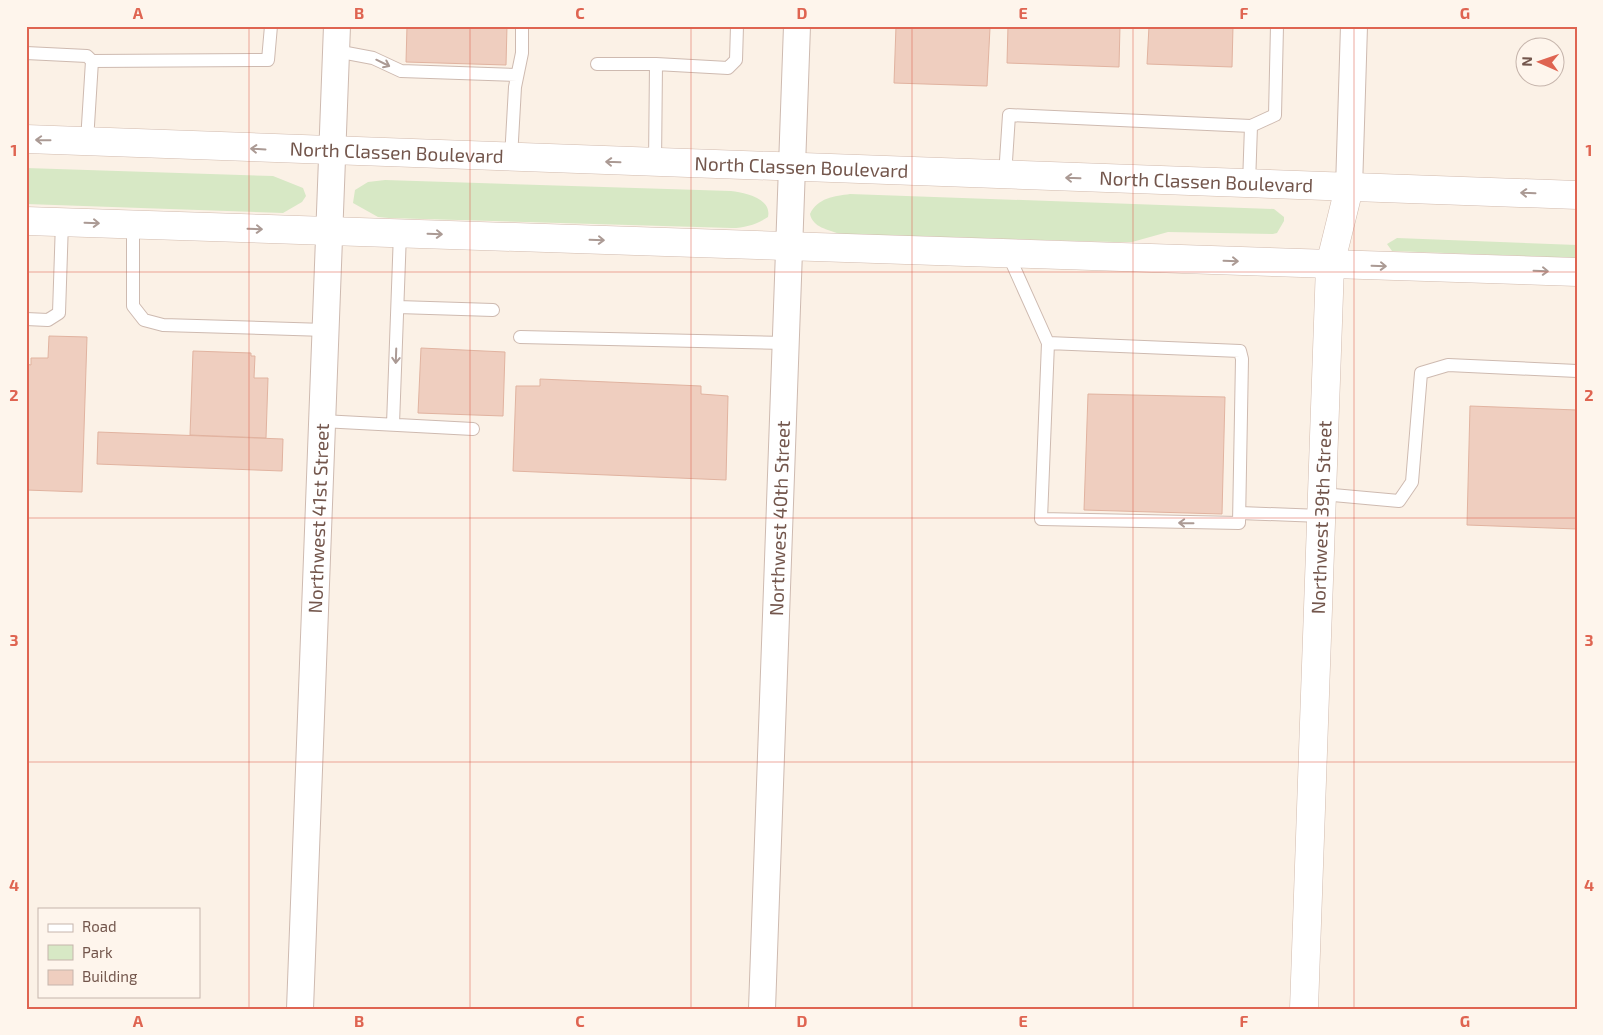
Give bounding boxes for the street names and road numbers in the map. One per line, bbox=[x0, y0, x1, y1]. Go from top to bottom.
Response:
street label: North Classen Boulevard bbox=[289, 137, 504, 167]
street label: North Classen Boulevard bbox=[694, 151, 909, 182]
street label: North Classen Boulevard bbox=[1099, 166, 1314, 196]
street label: Northwest 40th Street bbox=[764, 420, 794, 616]
street label: Northwest 39th Street bbox=[1306, 420, 1336, 615]
street label: Northwest 41st Street bbox=[303, 423, 333, 614]

